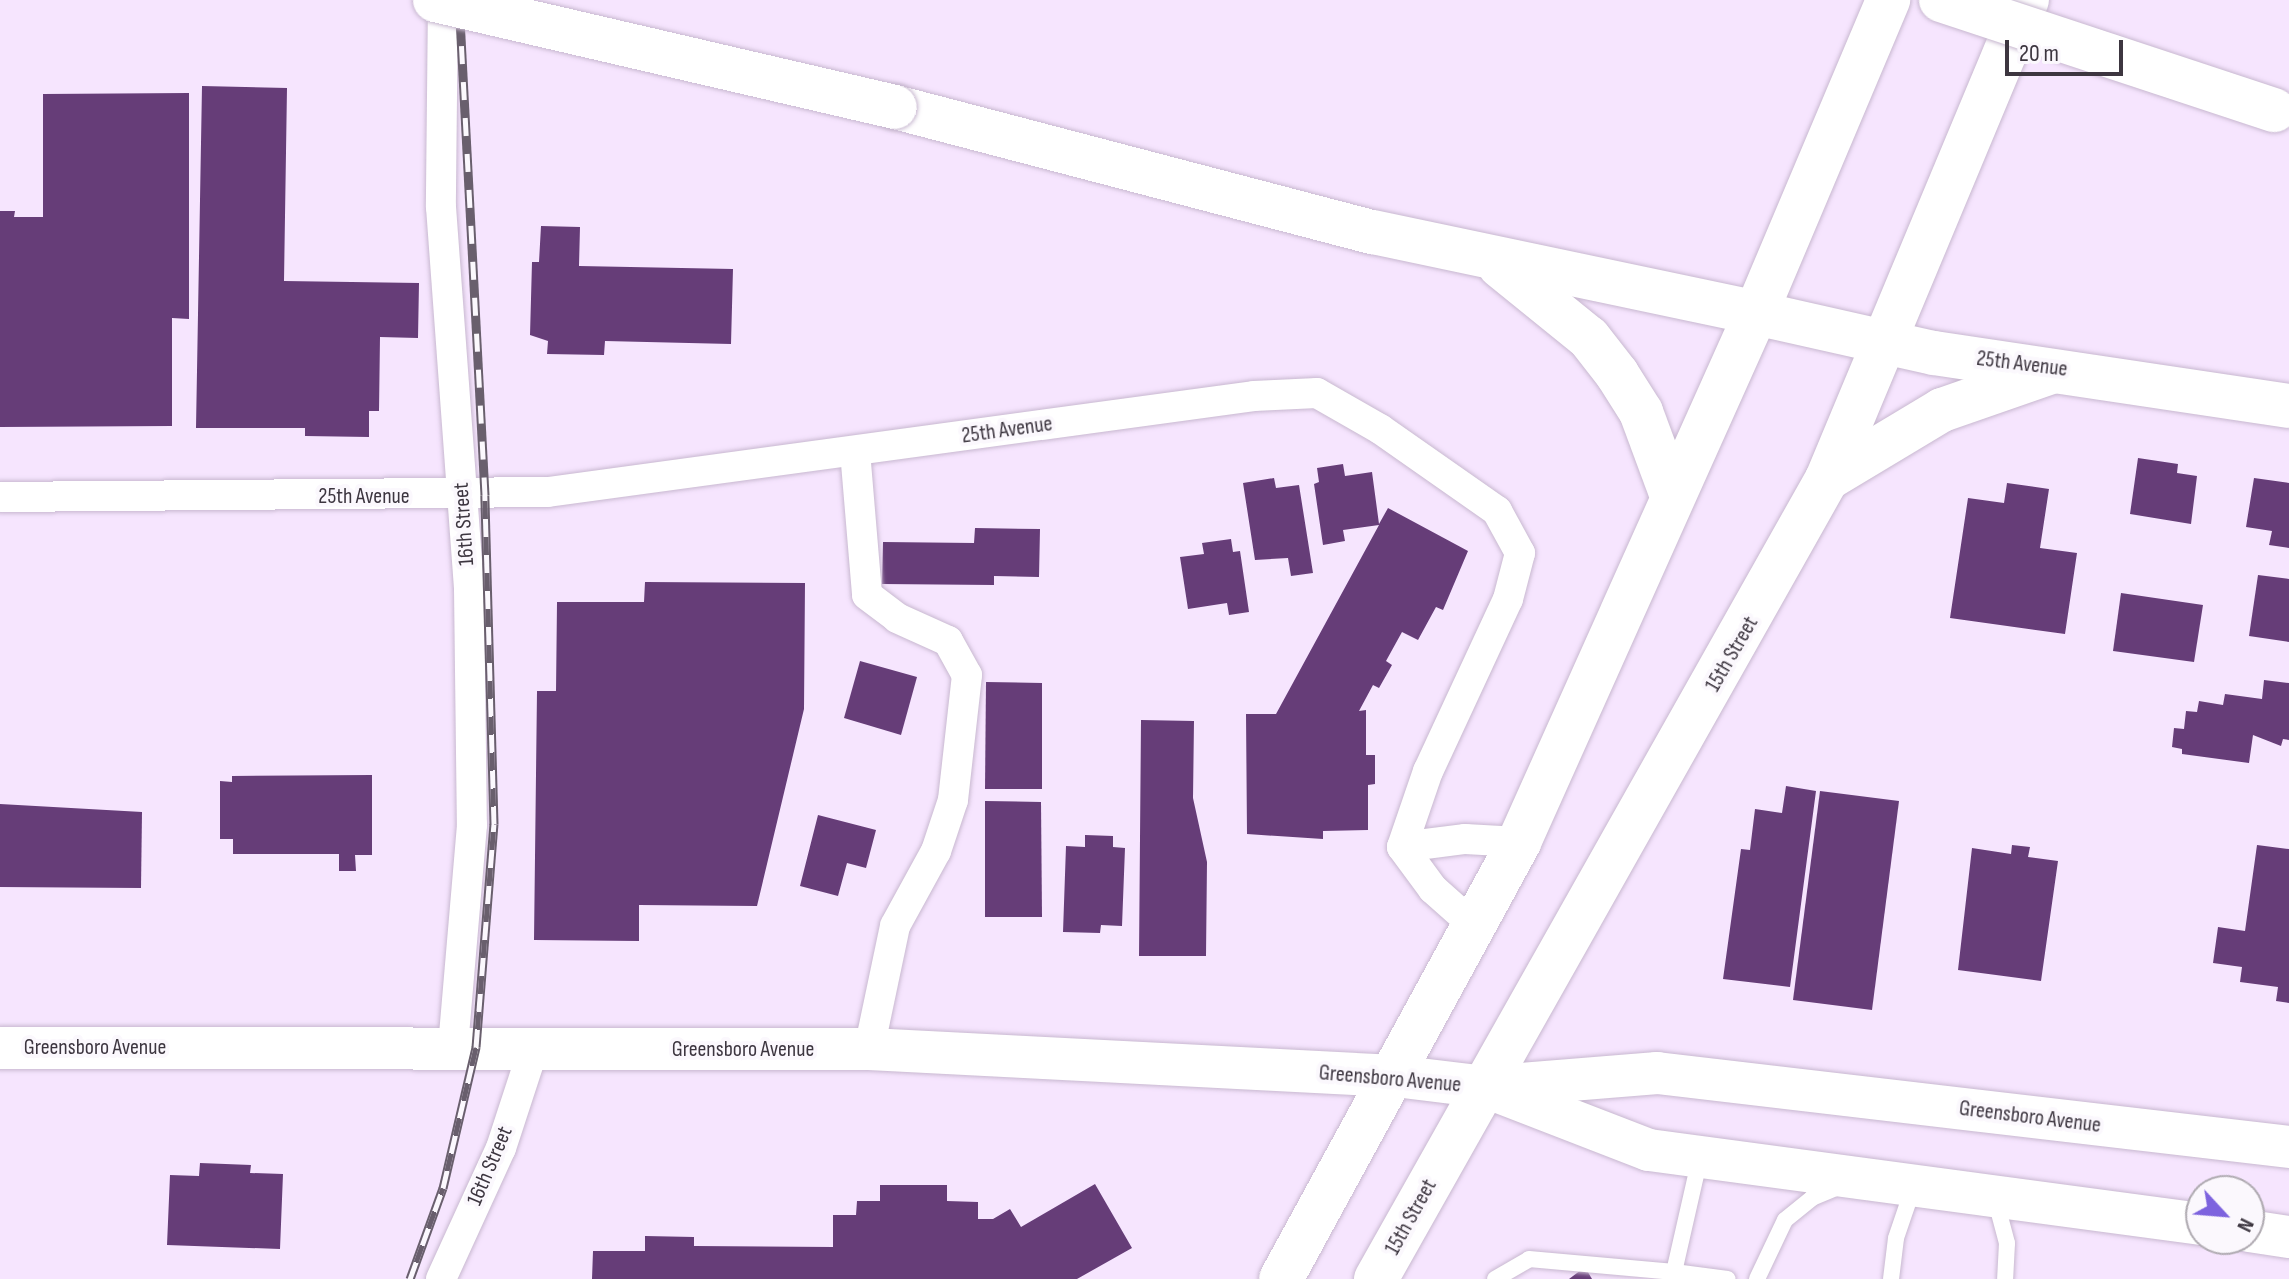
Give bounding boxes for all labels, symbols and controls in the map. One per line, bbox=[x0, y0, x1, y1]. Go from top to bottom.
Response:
scale bar bbox=[2009, 24, 2127, 74]
text: 20 m bbox=[2019, 39, 2059, 68]
street label: 25th Avenue bbox=[1975, 345, 2069, 383]
street label: 25th Avenue bbox=[960, 411, 1054, 449]
street label: 16th Street bbox=[448, 481, 480, 567]
street label: 25th Avenue bbox=[318, 484, 410, 510]
street label: 15th Street bbox=[1700, 612, 1764, 696]
street label: Greensboro Avenue bbox=[24, 1035, 166, 1061]
street label: Greensboro Avenue bbox=[672, 1037, 814, 1063]
street label: Greensboro Avenue bbox=[1318, 1060, 1462, 1098]
street label: Greensboro Avenue bbox=[1958, 1095, 2102, 1139]
street label: 16th Street bbox=[462, 1122, 518, 1210]
street label: 15th Street bbox=[1379, 1174, 1443, 1260]
north arrow bbox=[2185, 1175, 2265, 1255]
text: N bbox=[2231, 1214, 2260, 1236]

